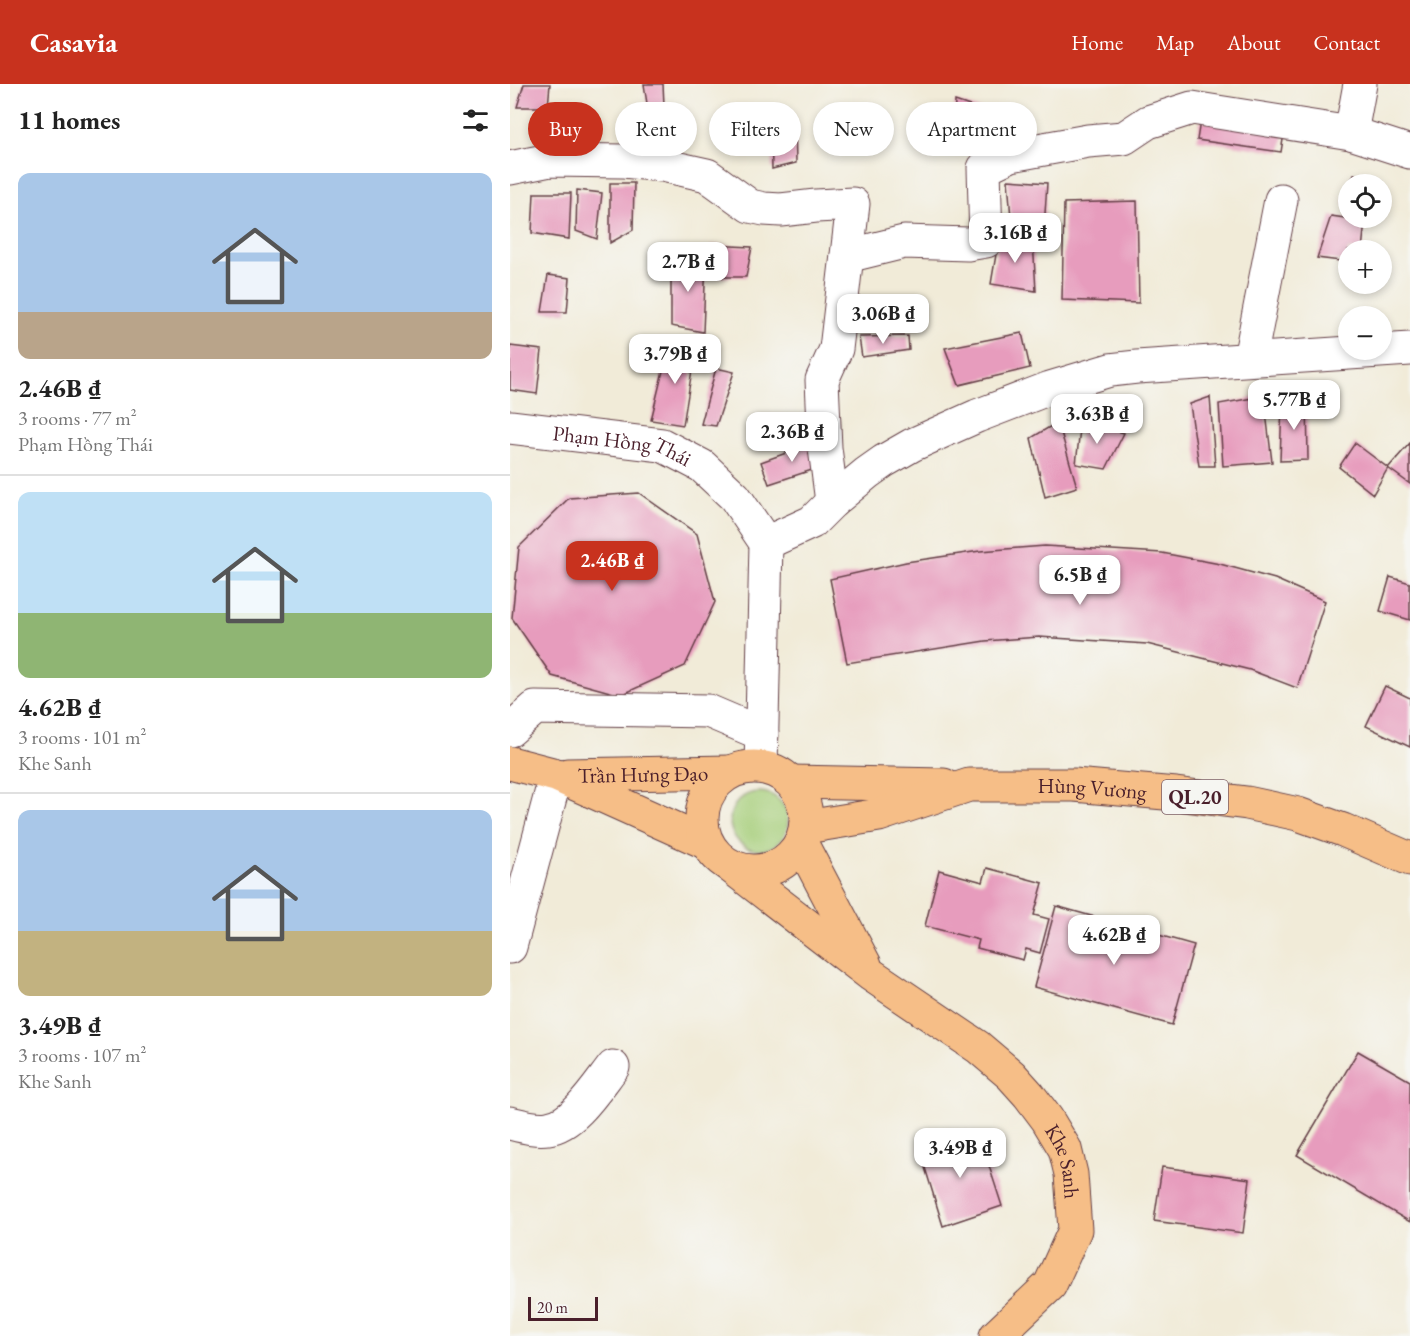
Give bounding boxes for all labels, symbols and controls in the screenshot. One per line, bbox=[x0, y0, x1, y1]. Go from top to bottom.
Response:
text: Casavia bbox=[30, 24, 118, 60]
text: Home bbox=[1071, 29, 1123, 56]
text: Map bbox=[1156, 29, 1194, 56]
text: About bbox=[1227, 29, 1280, 56]
text: Contact bbox=[1313, 29, 1380, 56]
chip: Buy bbox=[528, 102, 603, 156]
chip: Rent bbox=[615, 102, 697, 156]
chip: Filters bbox=[709, 102, 801, 156]
chip: New bbox=[813, 102, 894, 156]
chip: Apartment bbox=[906, 102, 1037, 156]
text: 11 homes bbox=[18, 103, 120, 137]
icon: filters bbox=[459, 104, 492, 137]
map controls bbox=[1338, 174, 1392, 360]
button: locate bbox=[1338, 174, 1392, 228]
icon: home bbox=[201, 212, 309, 320]
pin: 3.16B ₫ bbox=[960, 213, 1070, 264]
text: 3.16B ₫ bbox=[983, 219, 1047, 245]
button: + bbox=[1338, 240, 1392, 294]
pin: 2.7B ₫ bbox=[639, 242, 737, 293]
text: 2.7B ₫ bbox=[661, 248, 715, 274]
pin: 3.06B ₫ bbox=[828, 294, 938, 345]
text: 3.06B ₫ bbox=[851, 300, 915, 326]
button: − bbox=[1338, 306, 1392, 360]
pin: 3.79B ₫ bbox=[620, 334, 730, 385]
text: 3.79B ₫ bbox=[643, 340, 707, 366]
text: 2.46B ₫ bbox=[18, 371, 101, 405]
pin: 5.77B ₫ bbox=[1239, 380, 1349, 431]
text: 5.77B ₫ bbox=[1262, 386, 1326, 412]
pin: 3.63B ₫ bbox=[1042, 394, 1152, 445]
text: 3.63B ₫ bbox=[1065, 400, 1129, 426]
text: 3 rooms · 77 m² bbox=[18, 405, 137, 431]
pin: 2.36B ₫ bbox=[737, 412, 847, 463]
text: 2.36B ₫ bbox=[760, 418, 824, 444]
street label: Phạm Hồng Thái bbox=[551, 419, 696, 472]
text: Phạm Hồng Thái bbox=[18, 431, 153, 457]
icon: home bbox=[201, 531, 309, 639]
pin: 2.46B ₫ bbox=[557, 541, 667, 592]
text: 2.46B ₫ bbox=[580, 547, 644, 573]
pin: 6.5B ₫ bbox=[1031, 555, 1129, 606]
text: 6.5B ₫ bbox=[1053, 561, 1107, 587]
text: 4.62B ₫ bbox=[18, 690, 101, 724]
text: 3 rooms · 101 m² bbox=[18, 724, 146, 750]
text: Khe Sanh bbox=[18, 750, 92, 776]
street label: Trần Hưng Đạo bbox=[577, 759, 709, 788]
street label: Hùng Vương bbox=[1037, 772, 1149, 805]
road number: QL.20 bbox=[1162, 780, 1228, 814]
icon: home bbox=[201, 849, 309, 957]
pin: 4.62B ₫ bbox=[1059, 915, 1169, 966]
text: 4.62B ₫ bbox=[1082, 921, 1146, 947]
text: 3.49B ₫ bbox=[18, 1008, 101, 1042]
text: 3 rooms · 107 m² bbox=[18, 1042, 146, 1068]
text: Khe Sanh bbox=[18, 1068, 92, 1094]
street label: Khe Sanh bbox=[1039, 1119, 1086, 1200]
pin: 3.49B ₫ bbox=[905, 1128, 1015, 1179]
text: 3.49B ₫ bbox=[928, 1134, 992, 1160]
scale bar bbox=[528, 1294, 598, 1322]
text: 20 m bbox=[537, 1297, 568, 1318]

